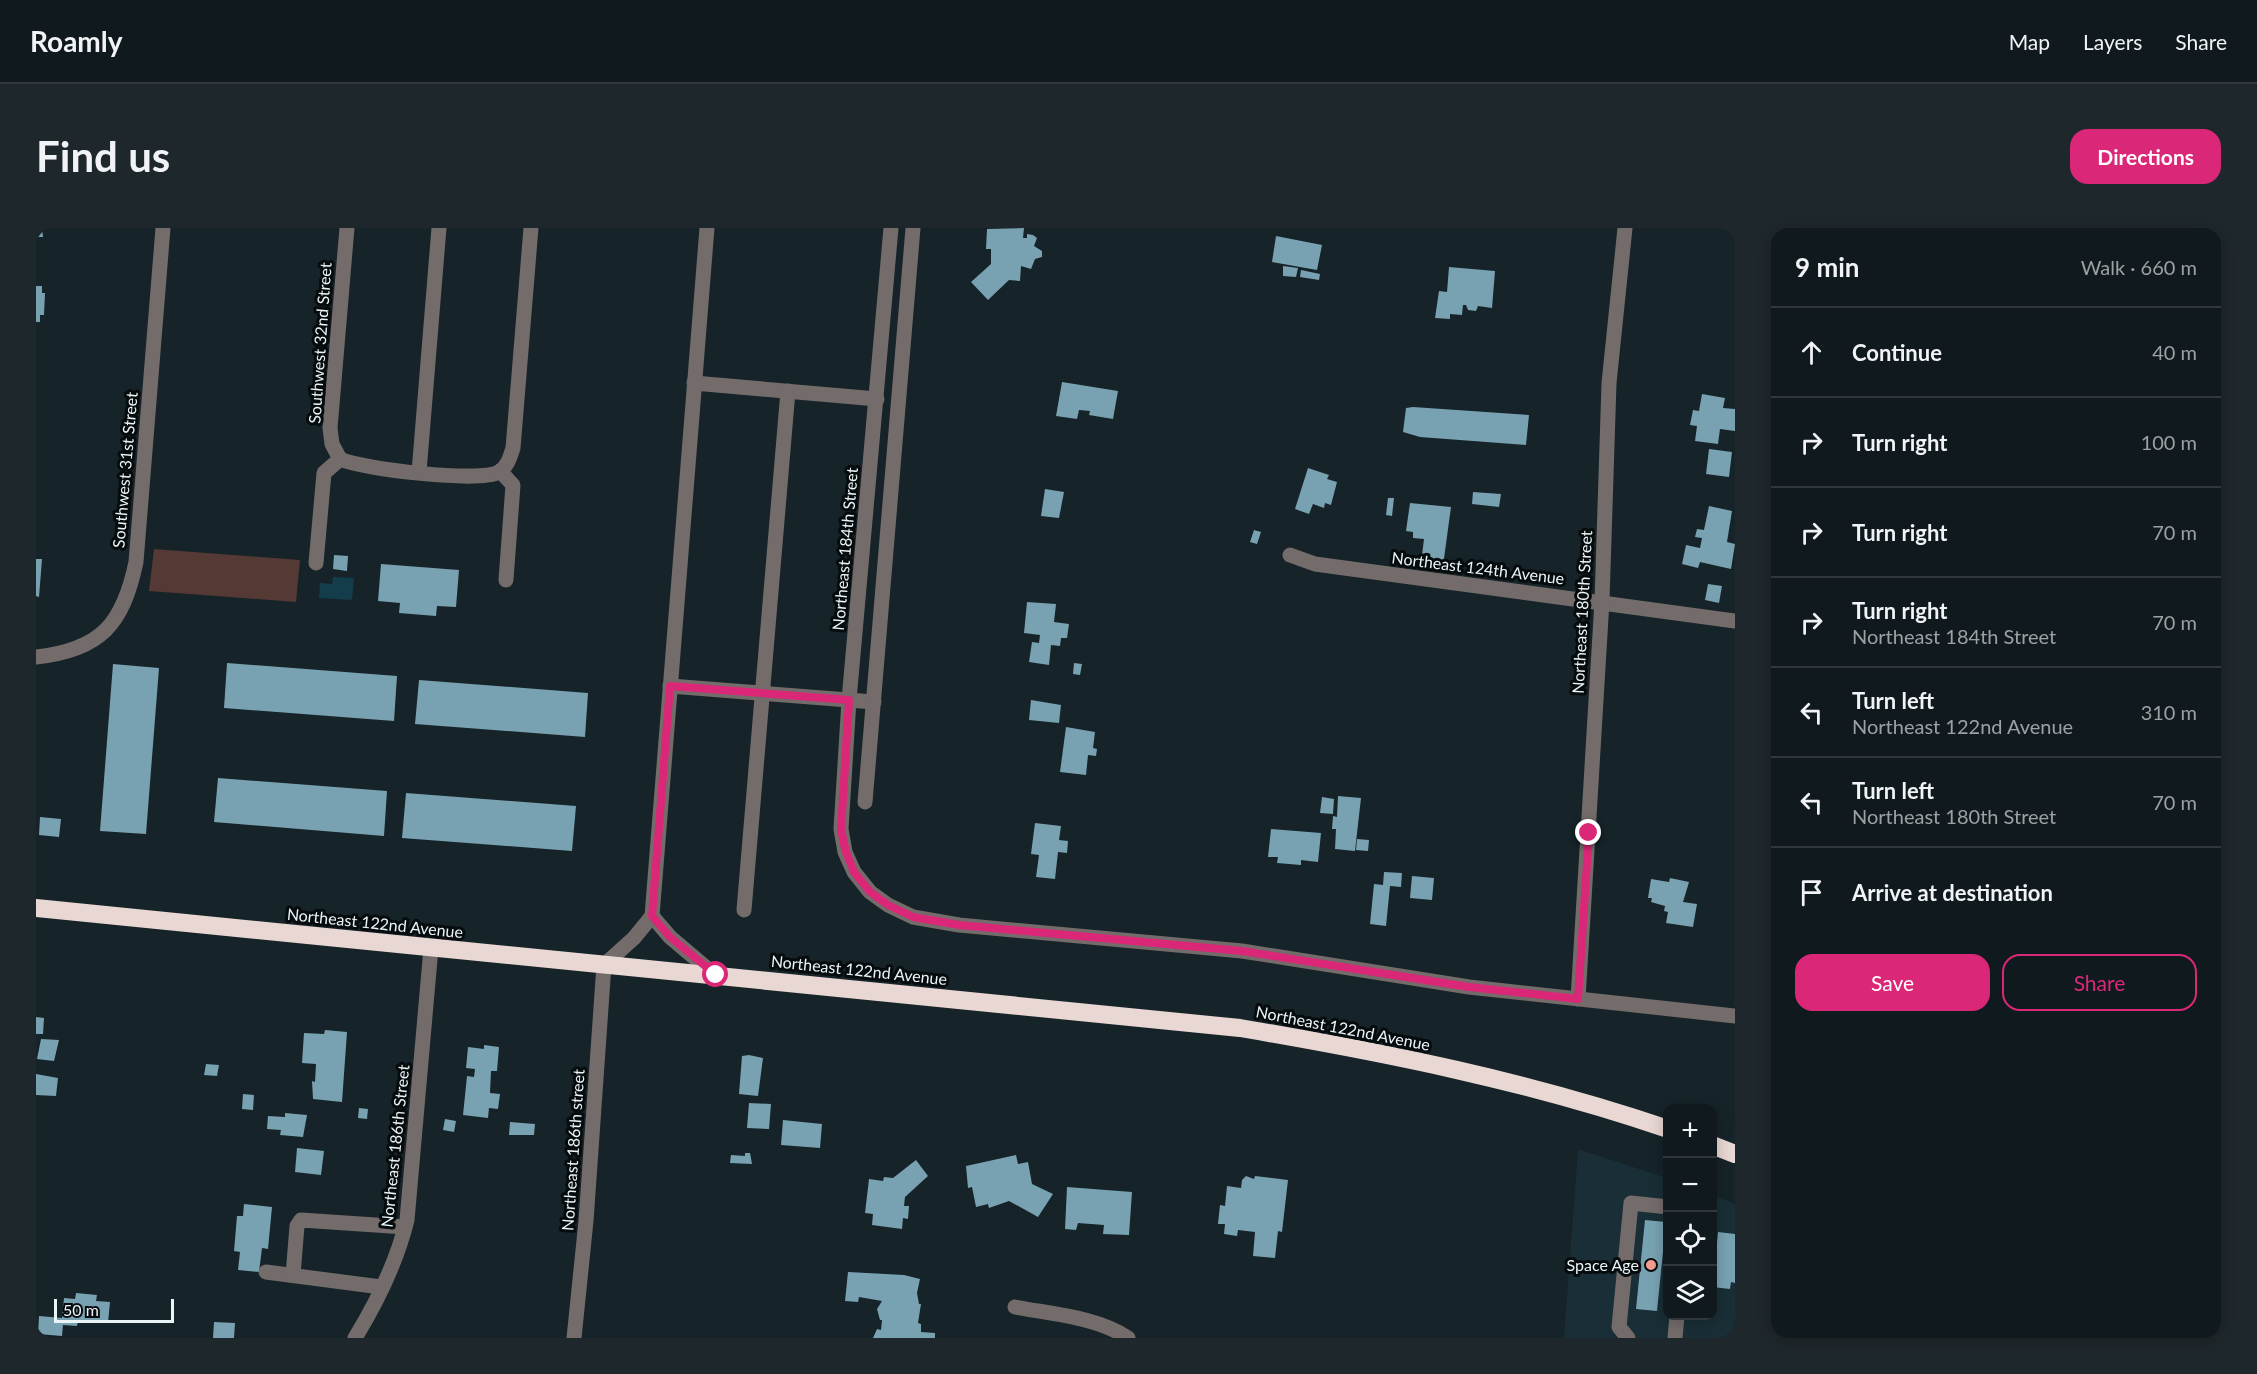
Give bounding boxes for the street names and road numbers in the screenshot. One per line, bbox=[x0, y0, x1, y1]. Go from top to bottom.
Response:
street label: Southwest 32nd Street bbox=[304, 261, 335, 424]
street label: Southwest 31st Street bbox=[108, 391, 141, 549]
street label: Northeast 184th Street bbox=[828, 466, 861, 631]
street label: Northeast 180th Street bbox=[1568, 530, 1595, 694]
street label: Northeast 124th Avenue bbox=[1391, 547, 1565, 588]
street label: Northeast 122nd Avenue bbox=[286, 904, 464, 941]
street label: Northeast 122nd Avenue bbox=[770, 951, 948, 988]
street label: Northeast 122nd Avenue bbox=[1254, 1001, 1432, 1054]
street label: Northeast 186th Street bbox=[377, 1063, 413, 1228]
street label: Northeast 186th street bbox=[557, 1068, 588, 1231]

